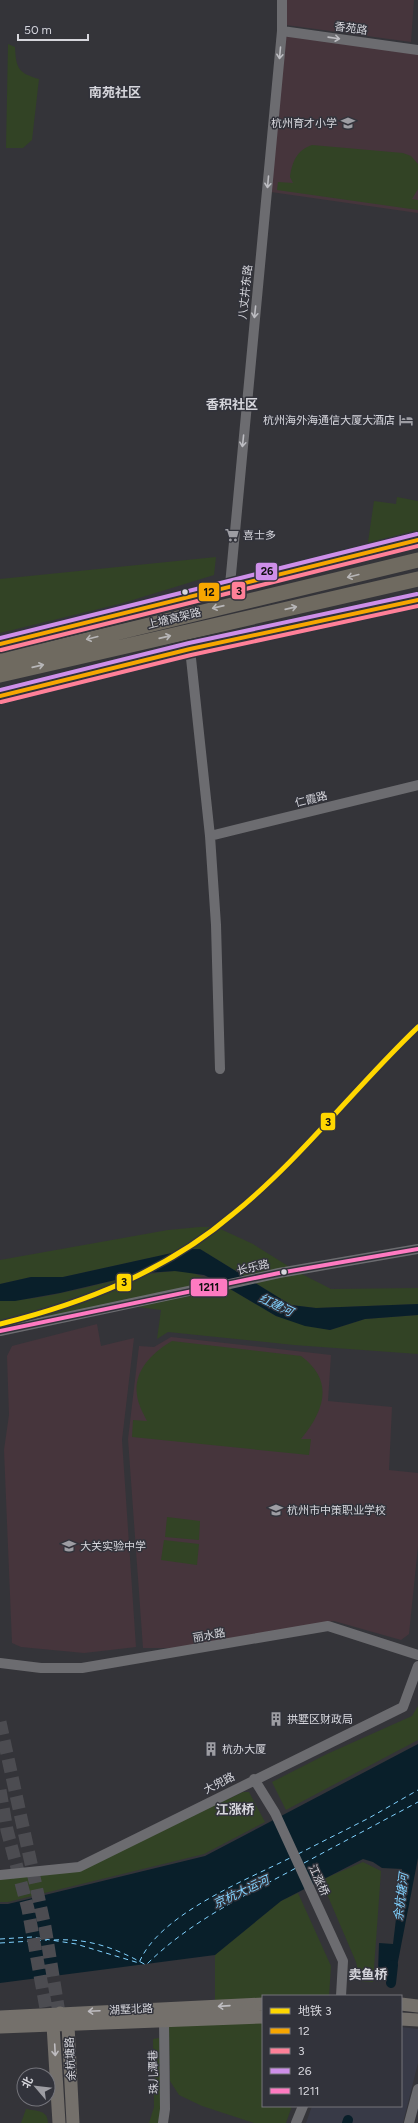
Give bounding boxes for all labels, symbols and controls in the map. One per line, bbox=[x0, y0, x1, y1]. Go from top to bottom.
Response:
scale bar bbox=[18, 16, 88, 42]
street label: 香苑路 bbox=[334, 20, 368, 37]
text: 50 m bbox=[24, 23, 52, 37]
one-way arrow bbox=[327, 34, 340, 42]
one-way arrow bbox=[276, 46, 283, 59]
district label: 南苑社区 bbox=[89, 85, 141, 100]
school or university icon: 杭州育才小学 bbox=[340, 115, 356, 131]
place label: 杭州育才小学 bbox=[271, 117, 337, 130]
one-way arrow bbox=[264, 175, 271, 188]
street label: 八丈井东路 bbox=[236, 264, 255, 320]
one-way arrow bbox=[252, 305, 259, 318]
district label: 香积社区 bbox=[206, 397, 258, 412]
hotel icon: 杭州海外海通信大厦大酒店 bbox=[398, 412, 414, 428]
place label: 杭州海外海通信大厦大酒店 bbox=[263, 414, 395, 427]
one-way arrow bbox=[239, 434, 246, 447]
supermarket icon: 喜士多 bbox=[224, 527, 240, 543]
place label: 喜士多 bbox=[243, 529, 276, 542]
line badge: 26 bbox=[255, 562, 278, 581]
text: 26 bbox=[261, 565, 274, 578]
one-way arrow bbox=[347, 572, 360, 580]
line badge: 3 bbox=[231, 581, 246, 600]
line badge: 12 bbox=[198, 582, 220, 602]
text: 3 bbox=[236, 585, 242, 598]
text: 12 bbox=[203, 586, 215, 599]
unlabelled marker bbox=[180, 587, 190, 597]
one-way arrow bbox=[284, 603, 297, 611]
one-way arrow bbox=[212, 604, 225, 612]
street label: 上塘高架路 bbox=[146, 606, 202, 631]
one-way arrow bbox=[158, 632, 171, 640]
one-way arrow bbox=[86, 635, 99, 643]
one-way arrow bbox=[31, 662, 44, 670]
street label: 仁霞路 bbox=[294, 789, 329, 810]
line badge: 3 bbox=[320, 1112, 336, 1131]
text: 3 bbox=[325, 1116, 331, 1129]
street label: 长乐路 bbox=[236, 1257, 271, 1278]
unlabelled marker bbox=[279, 1267, 289, 1277]
line badge: 3 bbox=[116, 1273, 132, 1292]
text: 3 bbox=[121, 1276, 127, 1289]
line badge: 1211 bbox=[190, 1278, 228, 1297]
text: 1211 bbox=[199, 1281, 219, 1294]
water label: 红建河 bbox=[257, 1291, 297, 1320]
school or university icon: 杭州市中策职业学校 bbox=[268, 1502, 284, 1518]
place label: 杭州市中策职业学校 bbox=[287, 1504, 386, 1517]
school or university icon: 大关实验中学 bbox=[61, 1538, 77, 1554]
place label: 大关实验中学 bbox=[80, 1540, 146, 1553]
street label: 丽水路 bbox=[192, 1626, 226, 1645]
building icon: 拱墅区财政局 bbox=[268, 1711, 284, 1727]
place label: 拱墅区财政局 bbox=[287, 1713, 353, 1726]
building icon: 杭办大厦 bbox=[203, 1741, 219, 1757]
place label: 杭办大厦 bbox=[222, 1743, 266, 1756]
street label: 大兜路 bbox=[202, 1770, 237, 1797]
district label: 江涨桥 bbox=[215, 1802, 255, 1817]
street label: 江涨桥 bbox=[306, 1863, 331, 1898]
water label: 余杭塘河 bbox=[391, 1870, 411, 1922]
water label: 京杭大运河 bbox=[211, 1872, 273, 1911]
district label: 卖鱼桥 bbox=[348, 1967, 388, 1982]
legend bbox=[262, 1995, 402, 2107]
street label: 湖墅北路 bbox=[109, 2002, 153, 2017]
one-way arrow bbox=[218, 2003, 231, 2010]
text: 地铁 3 bbox=[298, 2004, 332, 2018]
one-way arrow bbox=[88, 2008, 101, 2015]
text: 12 bbox=[298, 2024, 310, 2038]
street label: 余杭塘路 bbox=[63, 2037, 78, 2081]
one-way arrow bbox=[51, 2043, 58, 2056]
text: 3 bbox=[298, 2044, 305, 2058]
street label: 珠儿潭巷 bbox=[147, 2050, 160, 2094]
text: 26 bbox=[298, 2064, 312, 2078]
north arrow bbox=[16, 2067, 56, 2107]
text: 北 bbox=[19, 2075, 36, 2090]
text: 1211 bbox=[298, 2084, 320, 2098]

